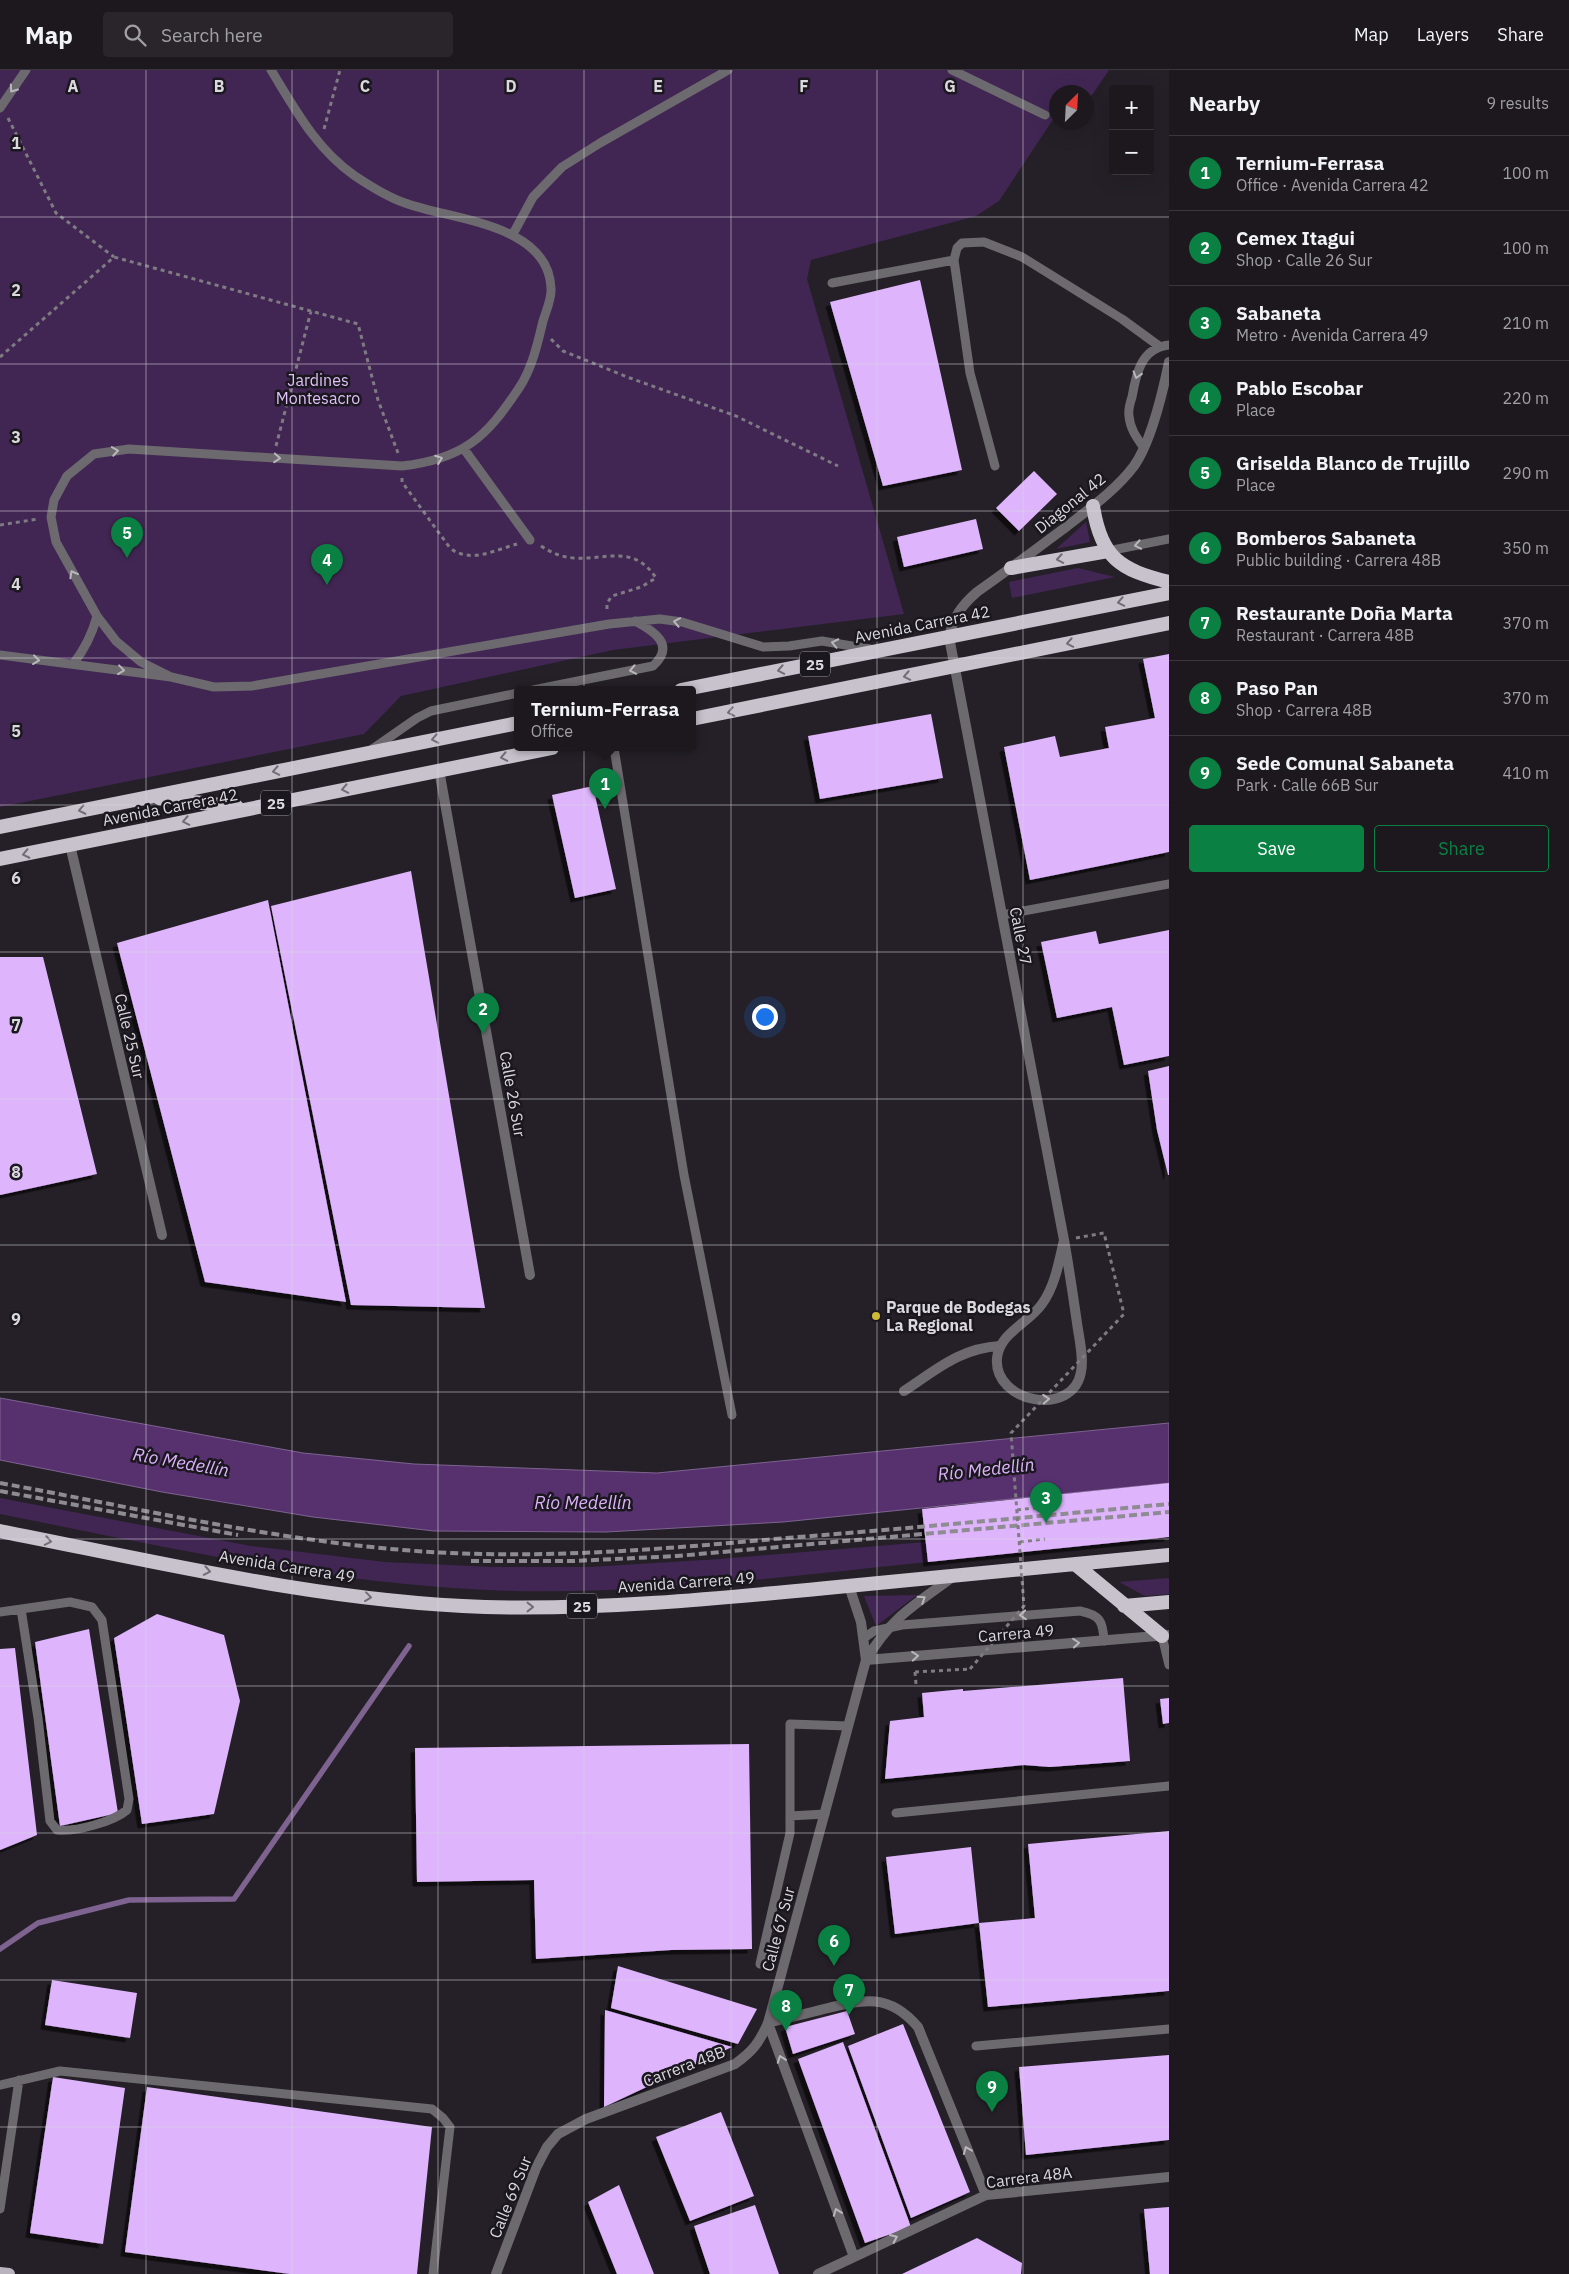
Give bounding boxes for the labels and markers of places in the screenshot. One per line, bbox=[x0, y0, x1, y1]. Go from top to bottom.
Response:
pin: 5 bbox=[111, 517, 143, 558]
pin: 4 bbox=[311, 544, 343, 585]
pin: 1 bbox=[589, 768, 621, 809]
pin: 2 bbox=[467, 993, 499, 1034]
place label: Parque de Bodegas La Regional bbox=[886, 1297, 1031, 1335]
marker: Parque de Bodegas La Regional bbox=[870, 1310, 882, 1322]
pin: 3 bbox=[1030, 1482, 1062, 1523]
pin: 6 bbox=[818, 1925, 850, 1966]
pin: 7 bbox=[833, 1974, 865, 2015]
pin: 8 bbox=[770, 1990, 802, 2031]
pin: 9 bbox=[976, 2071, 1008, 2112]

